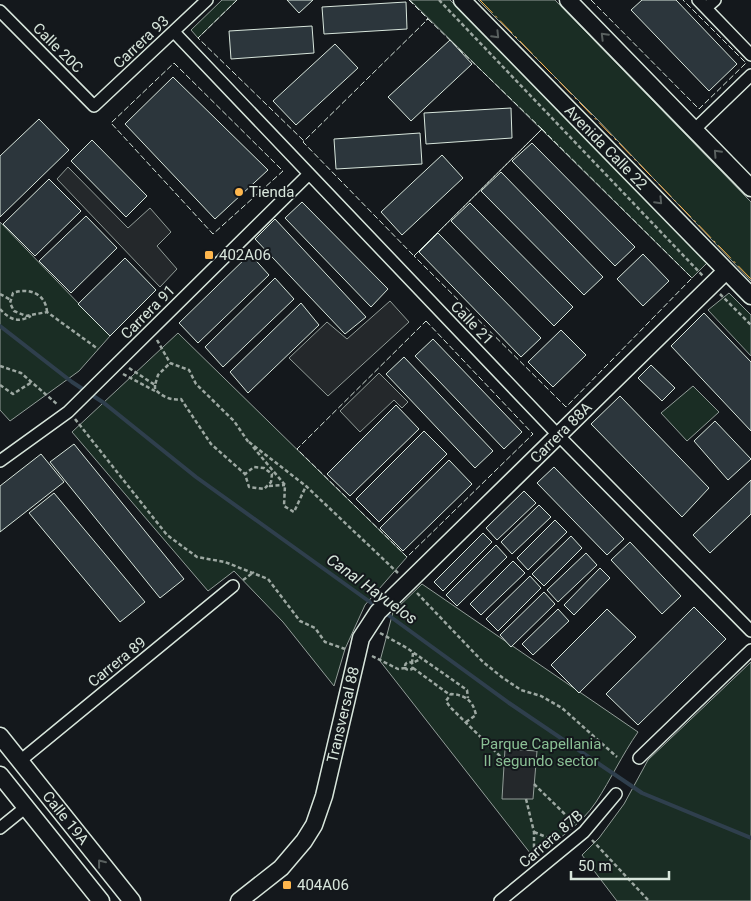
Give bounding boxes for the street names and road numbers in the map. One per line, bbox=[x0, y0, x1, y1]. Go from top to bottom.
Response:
street label: Carrera 93 bbox=[109, 12, 173, 72]
street label: Calle 20C bbox=[29, 19, 87, 77]
street label: Avenida Calle 22 bbox=[561, 101, 651, 193]
street label: Carrera 91 bbox=[117, 281, 179, 343]
street label: Calle 21 bbox=[447, 297, 497, 349]
street label: Carrera 88A bbox=[526, 398, 596, 467]
street label: Carrera 89 bbox=[84, 633, 150, 691]
street label: Transversal 88 bbox=[323, 665, 363, 764]
street label: Calle 19A bbox=[39, 788, 93, 849]
street label: Carrera 87B bbox=[515, 806, 587, 872]

